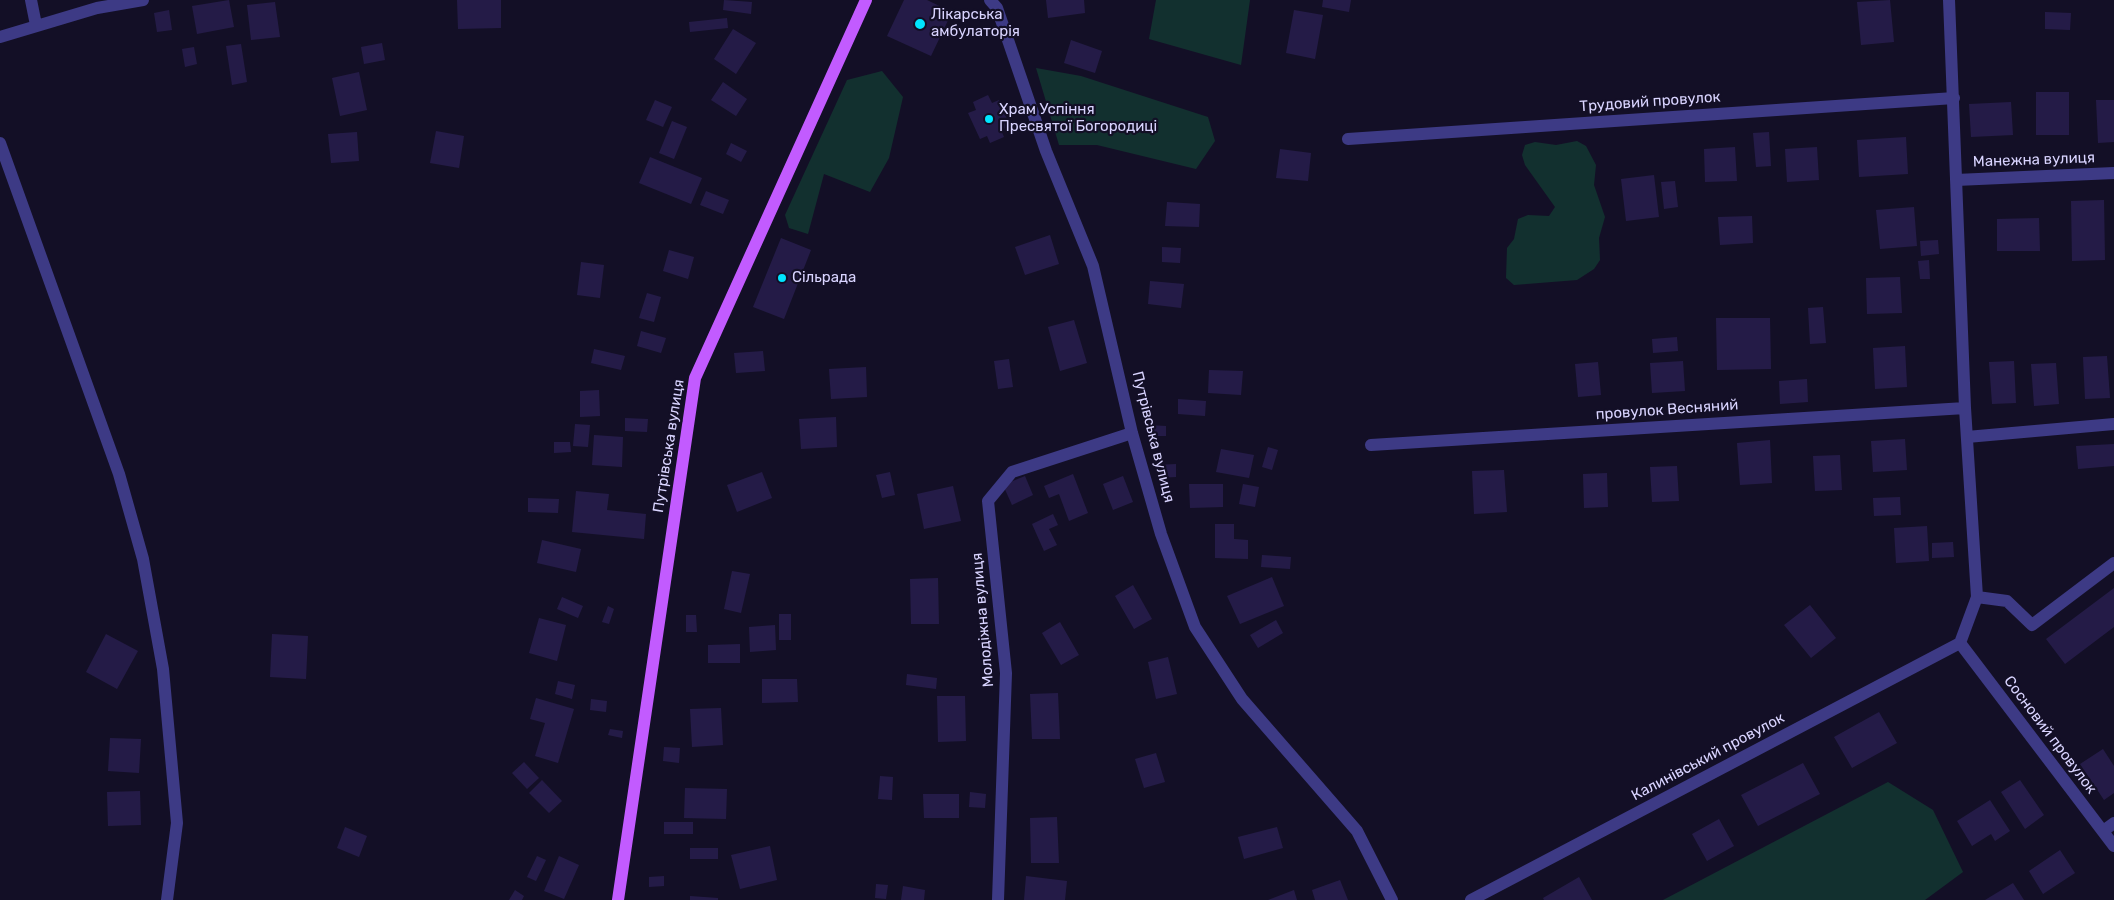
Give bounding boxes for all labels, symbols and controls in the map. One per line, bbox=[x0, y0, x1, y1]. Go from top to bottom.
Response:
place label: Лікарська амбулаторія bbox=[931, 6, 1020, 41]
marker: Лікарська амбулаторія bbox=[913, 17, 927, 31]
street label: Трудовий провулок bbox=[1579, 88, 1721, 116]
place label: Храм Успіння Пресвятої Богородиці bbox=[999, 101, 1157, 136]
marker: Храм Успіння Пресвятої Богородиці bbox=[983, 113, 995, 125]
street label: Манежна вулиця bbox=[1973, 149, 2095, 171]
place label: Сільрада bbox=[792, 269, 856, 287]
marker: Сільрада bbox=[776, 272, 788, 284]
street label: Путрівська вулиця bbox=[1128, 369, 1178, 505]
street label: Путрівська вулиця bbox=[650, 378, 688, 514]
street label: провулок Весняний bbox=[1595, 396, 1739, 424]
street label: Молодіжна вулиця bbox=[968, 552, 998, 688]
street label: Сосновий провулок bbox=[2000, 673, 2100, 797]
street label: Калинівський провулок bbox=[1628, 709, 1788, 805]

